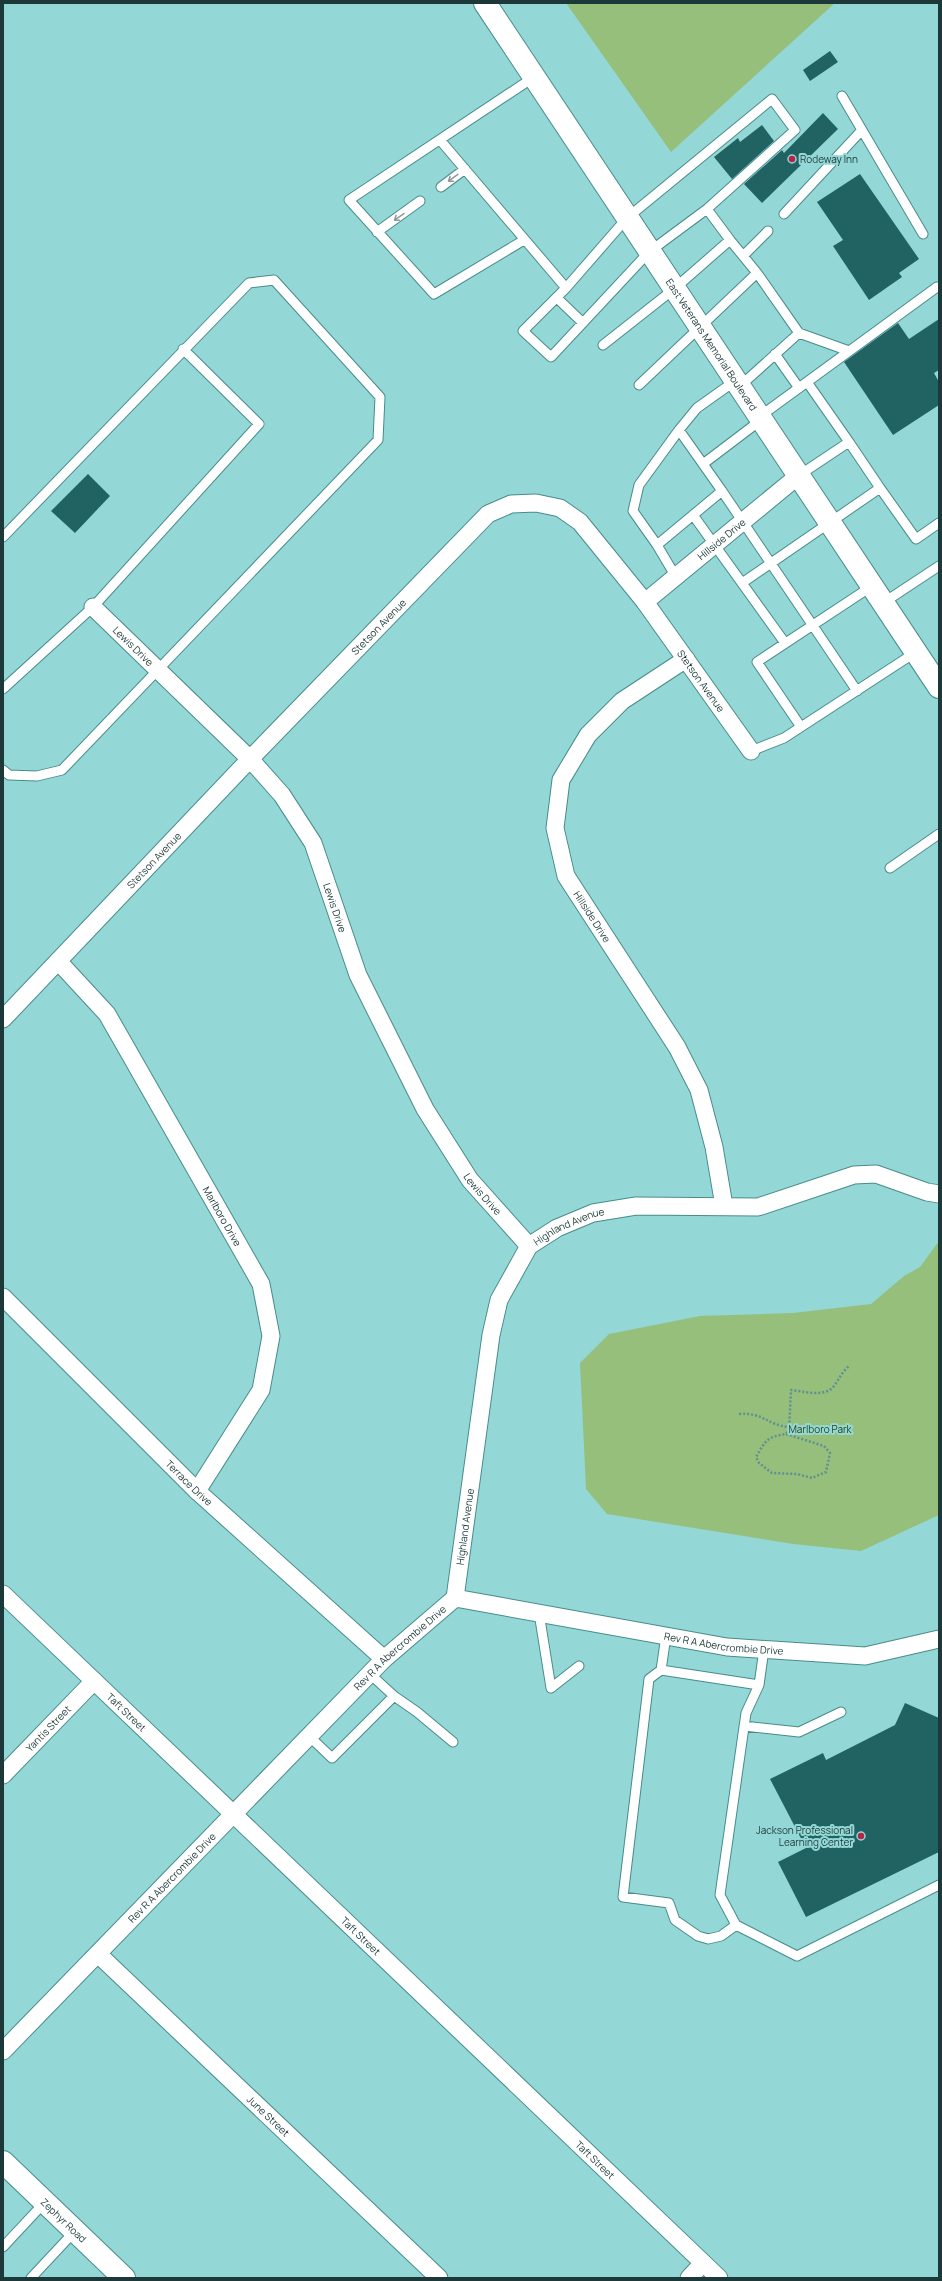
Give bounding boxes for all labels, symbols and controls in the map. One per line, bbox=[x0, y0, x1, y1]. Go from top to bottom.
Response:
place label: Rodeway Inn bbox=[800, 152, 858, 166]
marker: Rodeway Inn bbox=[787, 154, 797, 164]
one-way arrow bbox=[448, 174, 459, 182]
one-way arrow bbox=[393, 213, 404, 221]
street label: East Veterans Memorial Boulevard bbox=[663, 276, 761, 413]
street label: Hillside Drive bbox=[694, 515, 749, 563]
street label: Stetson Avenue bbox=[348, 595, 409, 658]
street label: Lewis Drive bbox=[110, 623, 157, 669]
street label: Stetson Avenue bbox=[674, 647, 728, 715]
street label: Stetson Avenue bbox=[124, 829, 184, 892]
street label: Lewis Drive bbox=[320, 881, 350, 934]
street label: Hillside Drive bbox=[570, 888, 614, 945]
street label: Lewis Drive bbox=[460, 1170, 505, 1218]
street label: Marlboro Drive bbox=[200, 1184, 245, 1249]
street label: Highland Avenue bbox=[531, 1204, 605, 1248]
park label: Marlboro Park bbox=[788, 1422, 853, 1436]
street label: Terrace Drive bbox=[163, 1457, 216, 1509]
street label: Highland Avenue bbox=[453, 1487, 477, 1566]
street label: Rev R A Abercrombie Drive bbox=[350, 1602, 449, 1693]
street label: Rev R A Abercrombie Drive bbox=[663, 1629, 784, 1658]
street label: Taft Street bbox=[104, 1690, 150, 1734]
street label: Yantis Street bbox=[23, 1702, 74, 1754]
place label: Jackson Professional Learning Center bbox=[756, 1823, 853, 1849]
street label: Rev R A Abercrombie Drive bbox=[125, 1829, 219, 1926]
marker: Jackson Professional Learning Center bbox=[856, 1831, 866, 1841]
street label: Taft Street bbox=[338, 1914, 384, 1958]
street label: June Street bbox=[244, 2092, 293, 2139]
street label: Taft Street bbox=[572, 2137, 618, 2182]
street label: Zephyr Road bbox=[38, 2195, 90, 2245]

